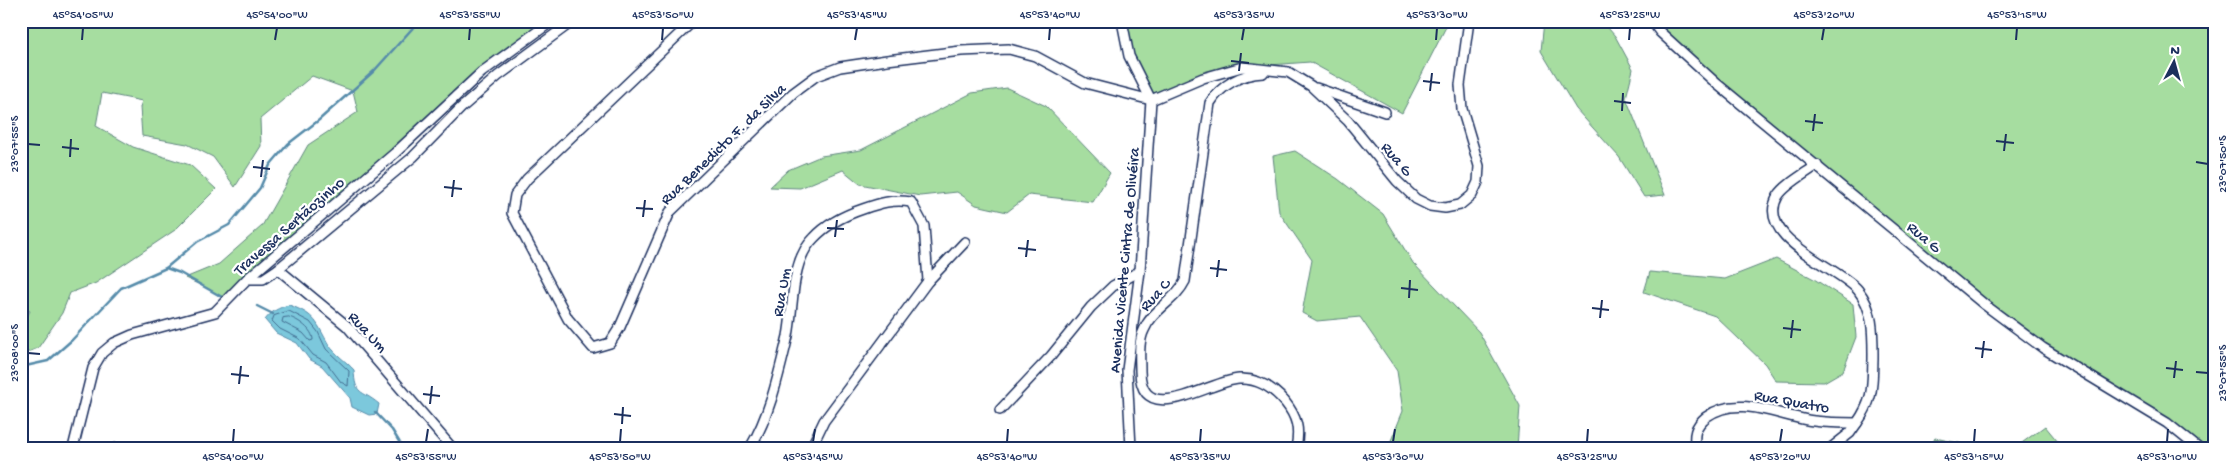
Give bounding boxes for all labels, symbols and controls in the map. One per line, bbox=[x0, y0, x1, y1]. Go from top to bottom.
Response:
text: 45°54'05"W bbox=[53, 9, 113, 23]
text: 45°54'00"W bbox=[246, 9, 308, 23]
text: 45°53'55"W bbox=[440, 9, 500, 23]
text: 45°53'50"W bbox=[632, 9, 694, 23]
text: 45°53'45"W bbox=[827, 9, 887, 23]
text: 45°53'40"W bbox=[1020, 9, 1080, 23]
text: 45°53'35"W bbox=[1214, 9, 1274, 23]
text: 45°53'30"W bbox=[1406, 9, 1468, 23]
text: 45°53'25"W bbox=[1600, 9, 1660, 23]
text: 45°53'20"W bbox=[1794, 9, 1854, 23]
text: 45°53'15"W bbox=[1987, 9, 2047, 23]
north arrow bbox=[2148, 38, 2198, 88]
text: N bbox=[2170, 43, 2181, 60]
street label: Rua Benedicto F. da Silva bbox=[658, 80, 792, 210]
text: 23°07'55"S bbox=[9, 115, 23, 172]
text: 23°07'50"S bbox=[2217, 135, 2231, 193]
street label: Rua G bbox=[1376, 139, 1416, 182]
street label: Avenida Vicente Cintra de Olivéira bbox=[1107, 146, 1146, 374]
street label: Travessa Sertãozinho bbox=[230, 174, 350, 282]
street label: Rua G bbox=[1902, 219, 1944, 259]
street label: Rua Um bbox=[770, 266, 797, 318]
street label: Rua C bbox=[1137, 275, 1177, 317]
street label: Rua Um bbox=[343, 309, 391, 358]
text: 23°08'00"S bbox=[9, 324, 23, 382]
text: 23°07'55"S bbox=[2217, 344, 2231, 401]
street label: Rua Quatro bbox=[1752, 387, 1831, 419]
text: 45°54'00"W bbox=[202, 451, 264, 465]
text: 45°53'55"W bbox=[396, 451, 456, 465]
text: 45°53'50"W bbox=[589, 451, 651, 465]
text: 45°53'45"W bbox=[783, 451, 843, 465]
text: 45°53'40"W bbox=[977, 451, 1037, 465]
text: 45°53'35"W bbox=[1170, 451, 1230, 465]
text: 45°53'30"W bbox=[1362, 451, 1424, 465]
text: 45°53'25"W bbox=[1557, 451, 1617, 465]
text: 45°53'20"W bbox=[1750, 451, 1810, 465]
text: 45°53'15"W bbox=[1944, 451, 2004, 465]
text: 45°53'10"W bbox=[2137, 451, 2197, 465]

